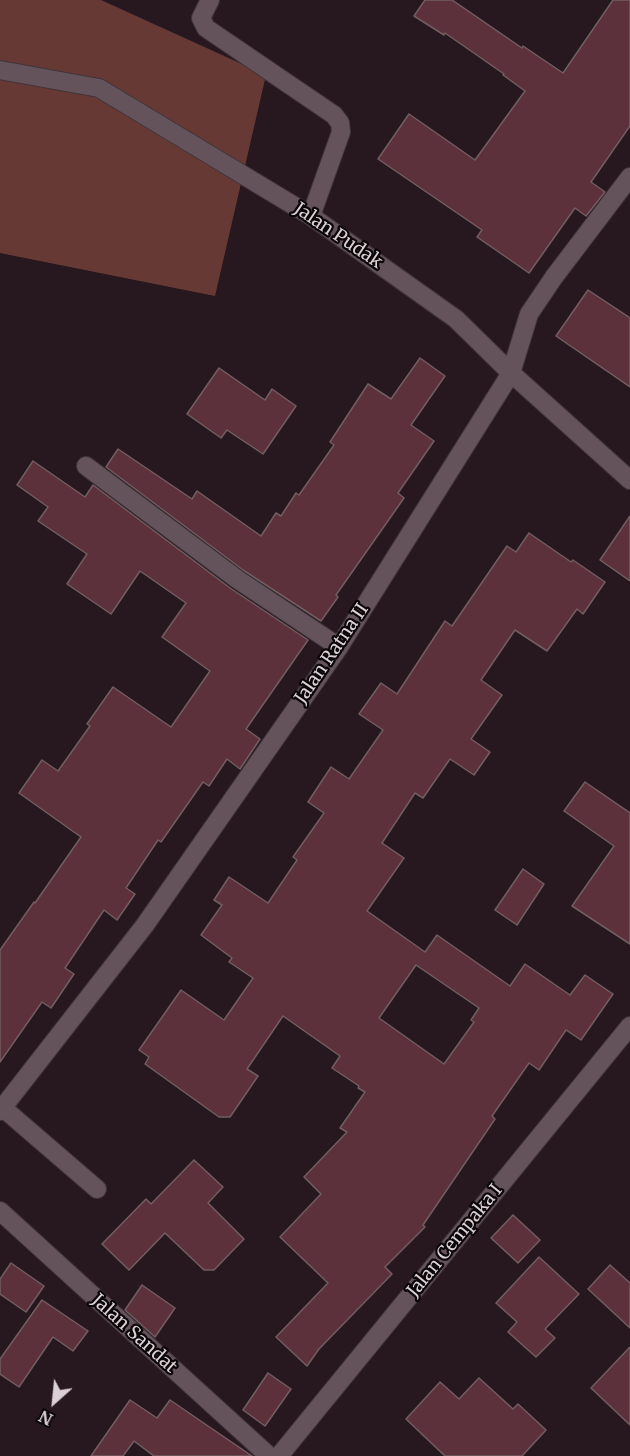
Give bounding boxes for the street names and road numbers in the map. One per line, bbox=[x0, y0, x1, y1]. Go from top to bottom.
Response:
street label: Jalan Pudak bbox=[290, 198, 386, 274]
street label: Jalan Ratna II bbox=[291, 600, 373, 708]
street label: Jalan Cempaka I bbox=[403, 1180, 507, 1302]
street label: Jalan Sandat bbox=[87, 1290, 181, 1378]

